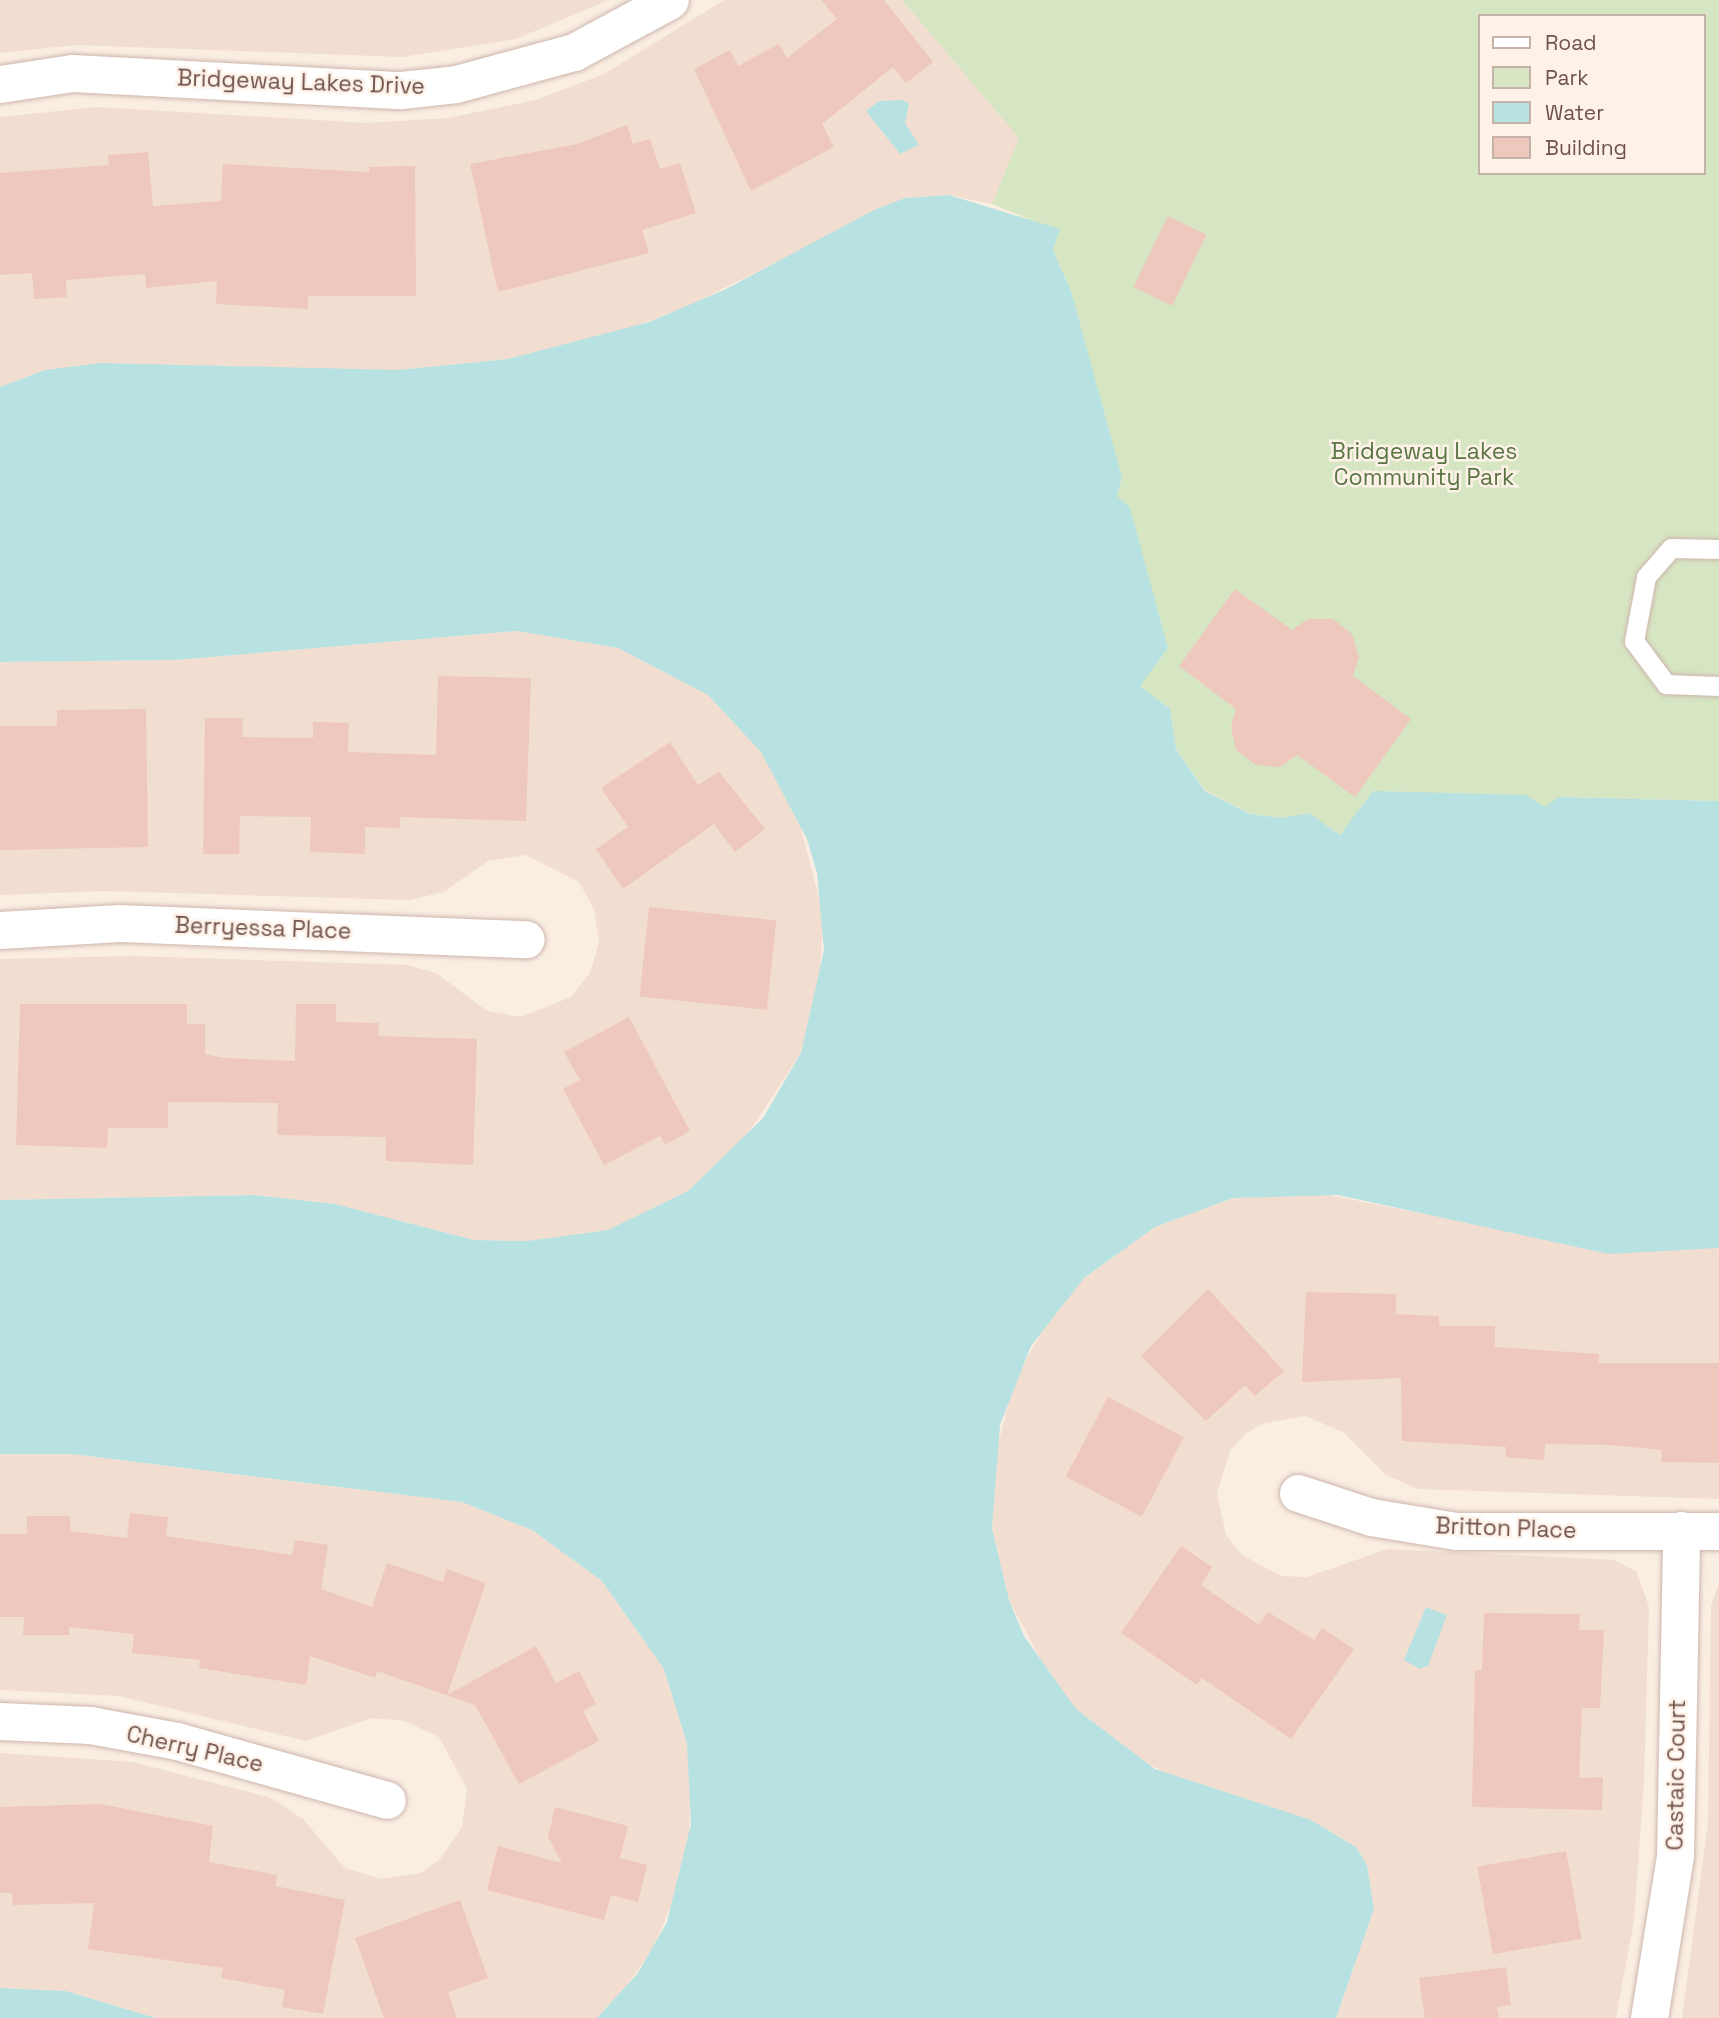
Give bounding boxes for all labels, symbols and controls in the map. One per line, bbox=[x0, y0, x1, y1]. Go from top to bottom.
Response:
legend bbox=[1478, 14, 1705, 175]
text: Road bbox=[1545, 29, 1597, 56]
street label: Bridgeway Lakes Drive bbox=[177, 64, 425, 100]
text: Park bbox=[1545, 64, 1589, 91]
text: Water bbox=[1545, 99, 1604, 126]
text: Building bbox=[1545, 134, 1627, 161]
park label: Bridgeway Lakes Community Park bbox=[1331, 437, 1517, 491]
street label: Berryessa Place bbox=[174, 911, 352, 945]
street label: Britton Place bbox=[1435, 1512, 1577, 1544]
street label: Castaic Court bbox=[1661, 1699, 1691, 1851]
street label: Cherry Place bbox=[124, 1720, 266, 1778]

